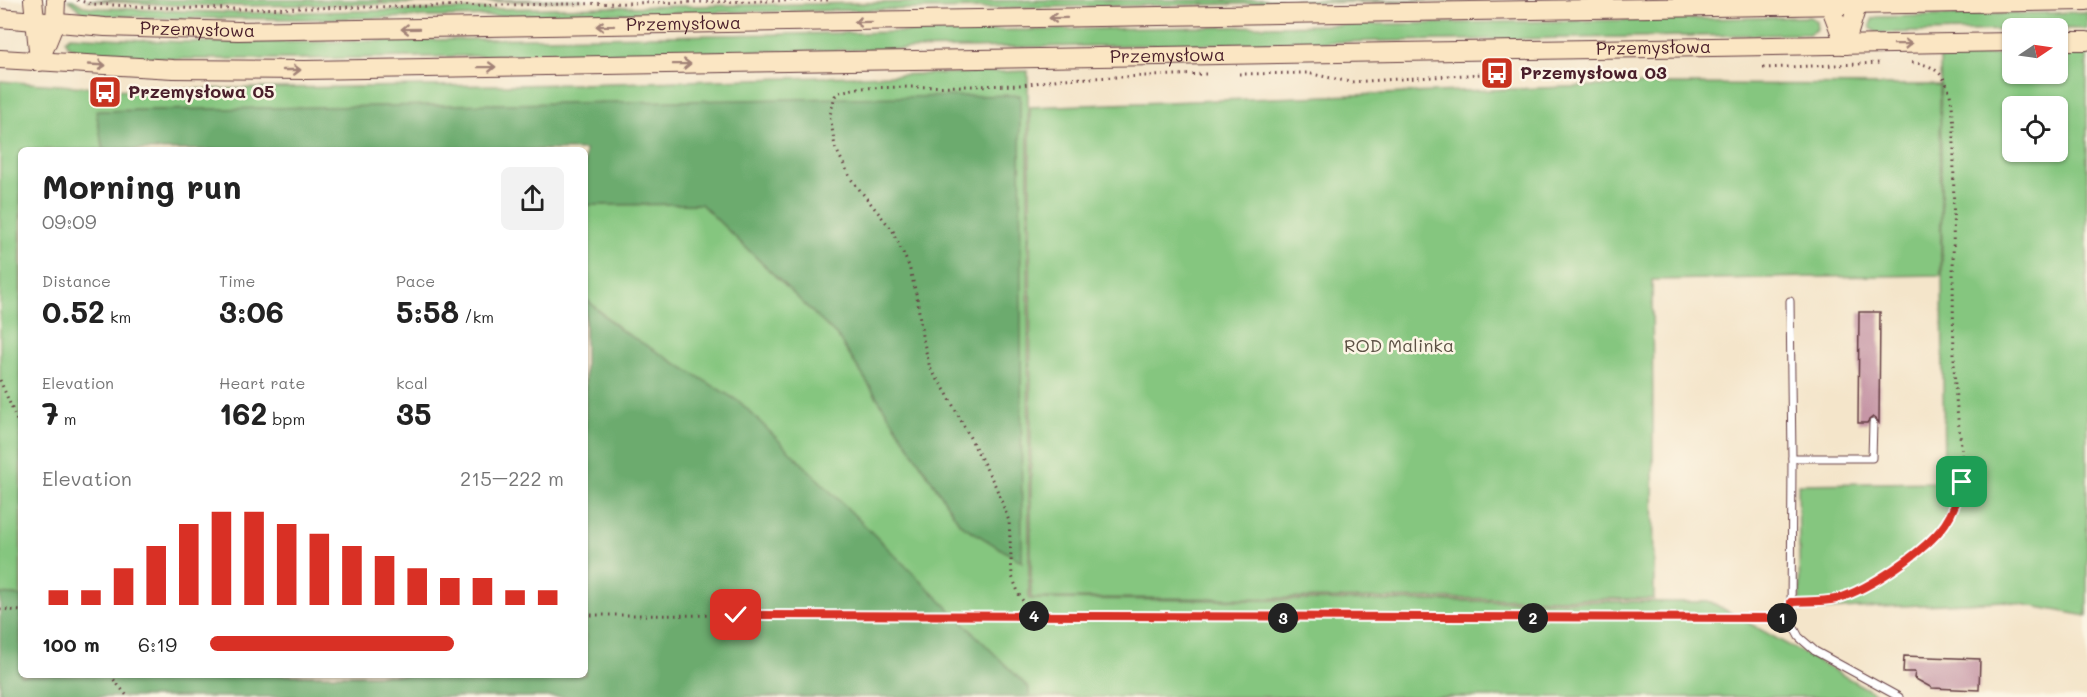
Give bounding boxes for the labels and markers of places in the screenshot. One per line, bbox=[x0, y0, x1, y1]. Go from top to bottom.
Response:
bus stop icon: Przemysłowa 03 bbox=[1479, 55, 1515, 91]
place label: Przemysłowa 03 bbox=[1520, 60, 1667, 84]
bus stop icon: Przemysłowa 05 bbox=[87, 74, 123, 110]
place label: Przemysłowa 05 bbox=[128, 79, 275, 103]
pin bbox=[1936, 456, 1987, 507]
pin bbox=[710, 589, 761, 640]
pin: 4 bbox=[1019, 601, 1049, 631]
pin: 3 bbox=[1268, 603, 1298, 633]
pin: 2 bbox=[1518, 603, 1548, 633]
pin: 1 bbox=[1767, 603, 1797, 633]

